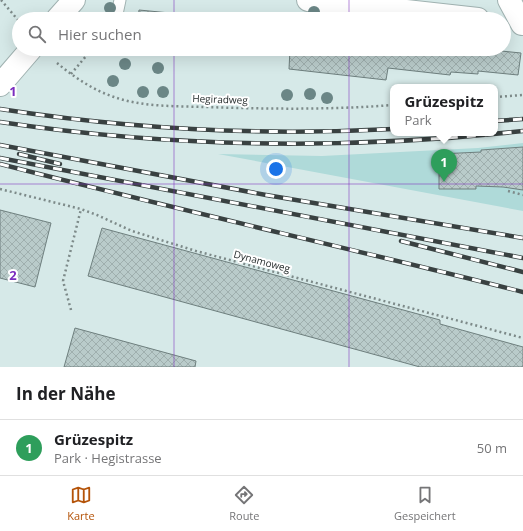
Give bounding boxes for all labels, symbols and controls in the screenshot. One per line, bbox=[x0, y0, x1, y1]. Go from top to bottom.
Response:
search box bbox=[12, 12, 511, 56]
icon: search bbox=[26, 23, 48, 45]
text: Hier suchen bbox=[58, 24, 142, 44]
text: 1 bbox=[9, 82, 17, 100]
popup bbox=[390, 84, 498, 136]
street label: Hegiradweg bbox=[192, 91, 249, 107]
text: Grüzespitz bbox=[404, 91, 484, 111]
text: Park bbox=[404, 111, 432, 129]
pin: 1 bbox=[431, 149, 457, 182]
your location bbox=[266, 159, 286, 179]
street label: Dynamoweg bbox=[232, 247, 292, 275]
text: 2 bbox=[9, 266, 17, 284]
text: In der Nähe bbox=[16, 382, 115, 405]
text: Grüzespitz bbox=[54, 429, 133, 449]
text: 1 bbox=[25, 439, 33, 457]
text: 50 m bbox=[477, 439, 507, 457]
text: Park · Hegistrasse bbox=[54, 449, 162, 467]
tab: Karte bbox=[67, 484, 95, 523]
tab: Route bbox=[229, 484, 259, 523]
tab: Gespeichert bbox=[394, 484, 456, 523]

